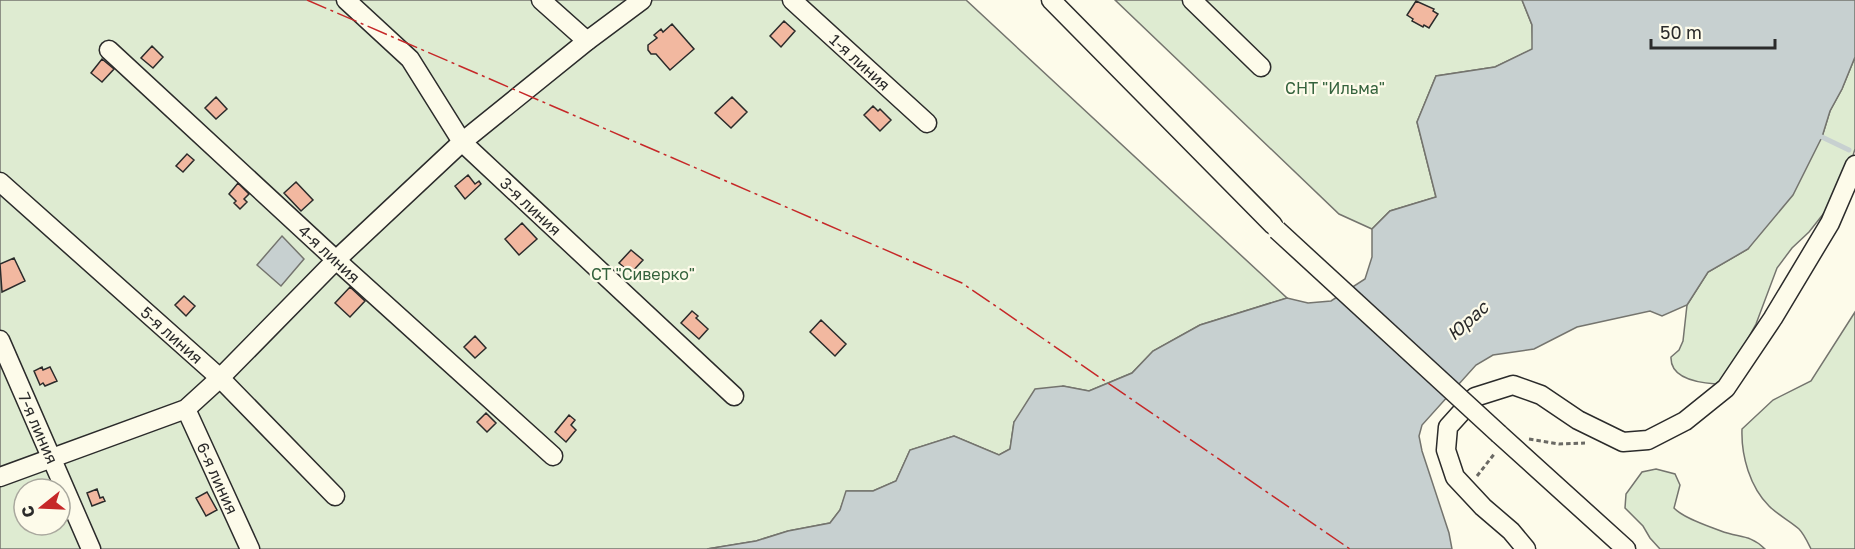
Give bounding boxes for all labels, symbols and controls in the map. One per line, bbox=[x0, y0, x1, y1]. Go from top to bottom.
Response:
scale bar bbox=[1651, 12, 1776, 50]
text: 50 m bbox=[1660, 21, 1702, 43]
street label: 1-я линия bbox=[826, 29, 894, 95]
park label: СНТ "Ильма" bbox=[1285, 78, 1385, 98]
street label: 3-я линия bbox=[496, 173, 565, 240]
street label: 4-я линия bbox=[294, 220, 364, 287]
park label: СТ "Сиверко" bbox=[591, 264, 695, 284]
water label: Юрас bbox=[1442, 295, 1493, 345]
street label: 5-я линия bbox=[137, 302, 207, 368]
street label: 7-я линия bbox=[14, 389, 63, 467]
street label: 6-я линия bbox=[193, 439, 243, 517]
north arrow bbox=[12, 477, 72, 537]
text: С bbox=[16, 503, 39, 520]

